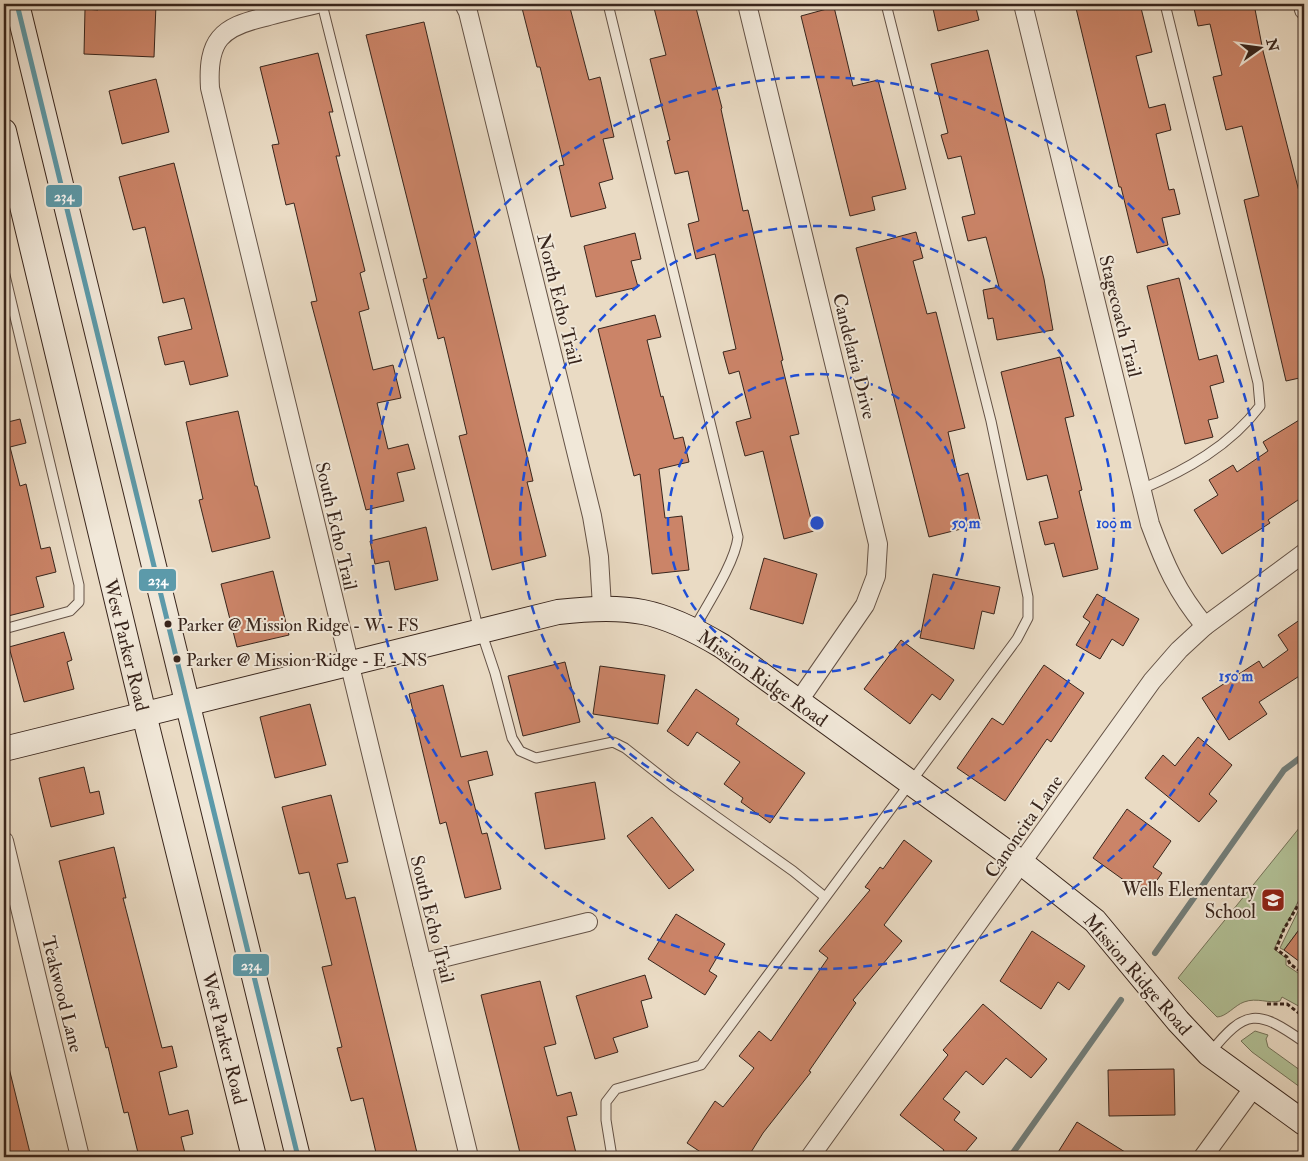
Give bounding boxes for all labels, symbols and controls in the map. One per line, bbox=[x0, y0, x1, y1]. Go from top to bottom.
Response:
north arrow bbox=[1236, 22, 1286, 72]
text: N bbox=[1262, 36, 1282, 54]
line badge: 234 bbox=[45, 184, 83, 208]
text: 234 bbox=[54, 188, 75, 205]
street label: North Echo Trail bbox=[531, 231, 587, 367]
street label: Stagecoach Trail bbox=[1093, 253, 1147, 380]
street label: Candelaria Drive bbox=[827, 291, 881, 422]
street label: South Echo Trail bbox=[310, 460, 362, 593]
centre of rings bbox=[808, 514, 826, 532]
text: 50 m bbox=[952, 514, 981, 533]
text: 100 m bbox=[1096, 514, 1132, 533]
line badge: 234 bbox=[138, 568, 177, 592]
text: 234 bbox=[148, 572, 169, 589]
street label: West Parker Road bbox=[98, 576, 154, 714]
place label: Parker @ Mission Ridge - W - FS bbox=[177, 614, 419, 637]
marker: Parker @ Mission Ridge - W - FS bbox=[163, 619, 173, 629]
street label: Mission Ridge Road bbox=[693, 625, 833, 733]
place label: Parker @ Mission Ridge - E - NS bbox=[186, 649, 427, 672]
marker: Parker @ Mission Ridge - E - NS bbox=[172, 654, 182, 664]
text: 150 m bbox=[1219, 667, 1253, 686]
street label: Canoncita Lane bbox=[980, 770, 1068, 883]
street label: South Echo Trail bbox=[405, 853, 460, 986]
place label: Wells Elementary School bbox=[1121, 878, 1257, 924]
school or university icon: Wells Elementary School bbox=[1260, 887, 1286, 913]
street label: Mission Ridge Road bbox=[1078, 909, 1197, 1041]
street label: Teakwood Lane bbox=[36, 934, 88, 1055]
line badge: 234 bbox=[232, 953, 270, 977]
text: 234 bbox=[241, 957, 262, 974]
street label: West Parker Road bbox=[196, 969, 252, 1107]

